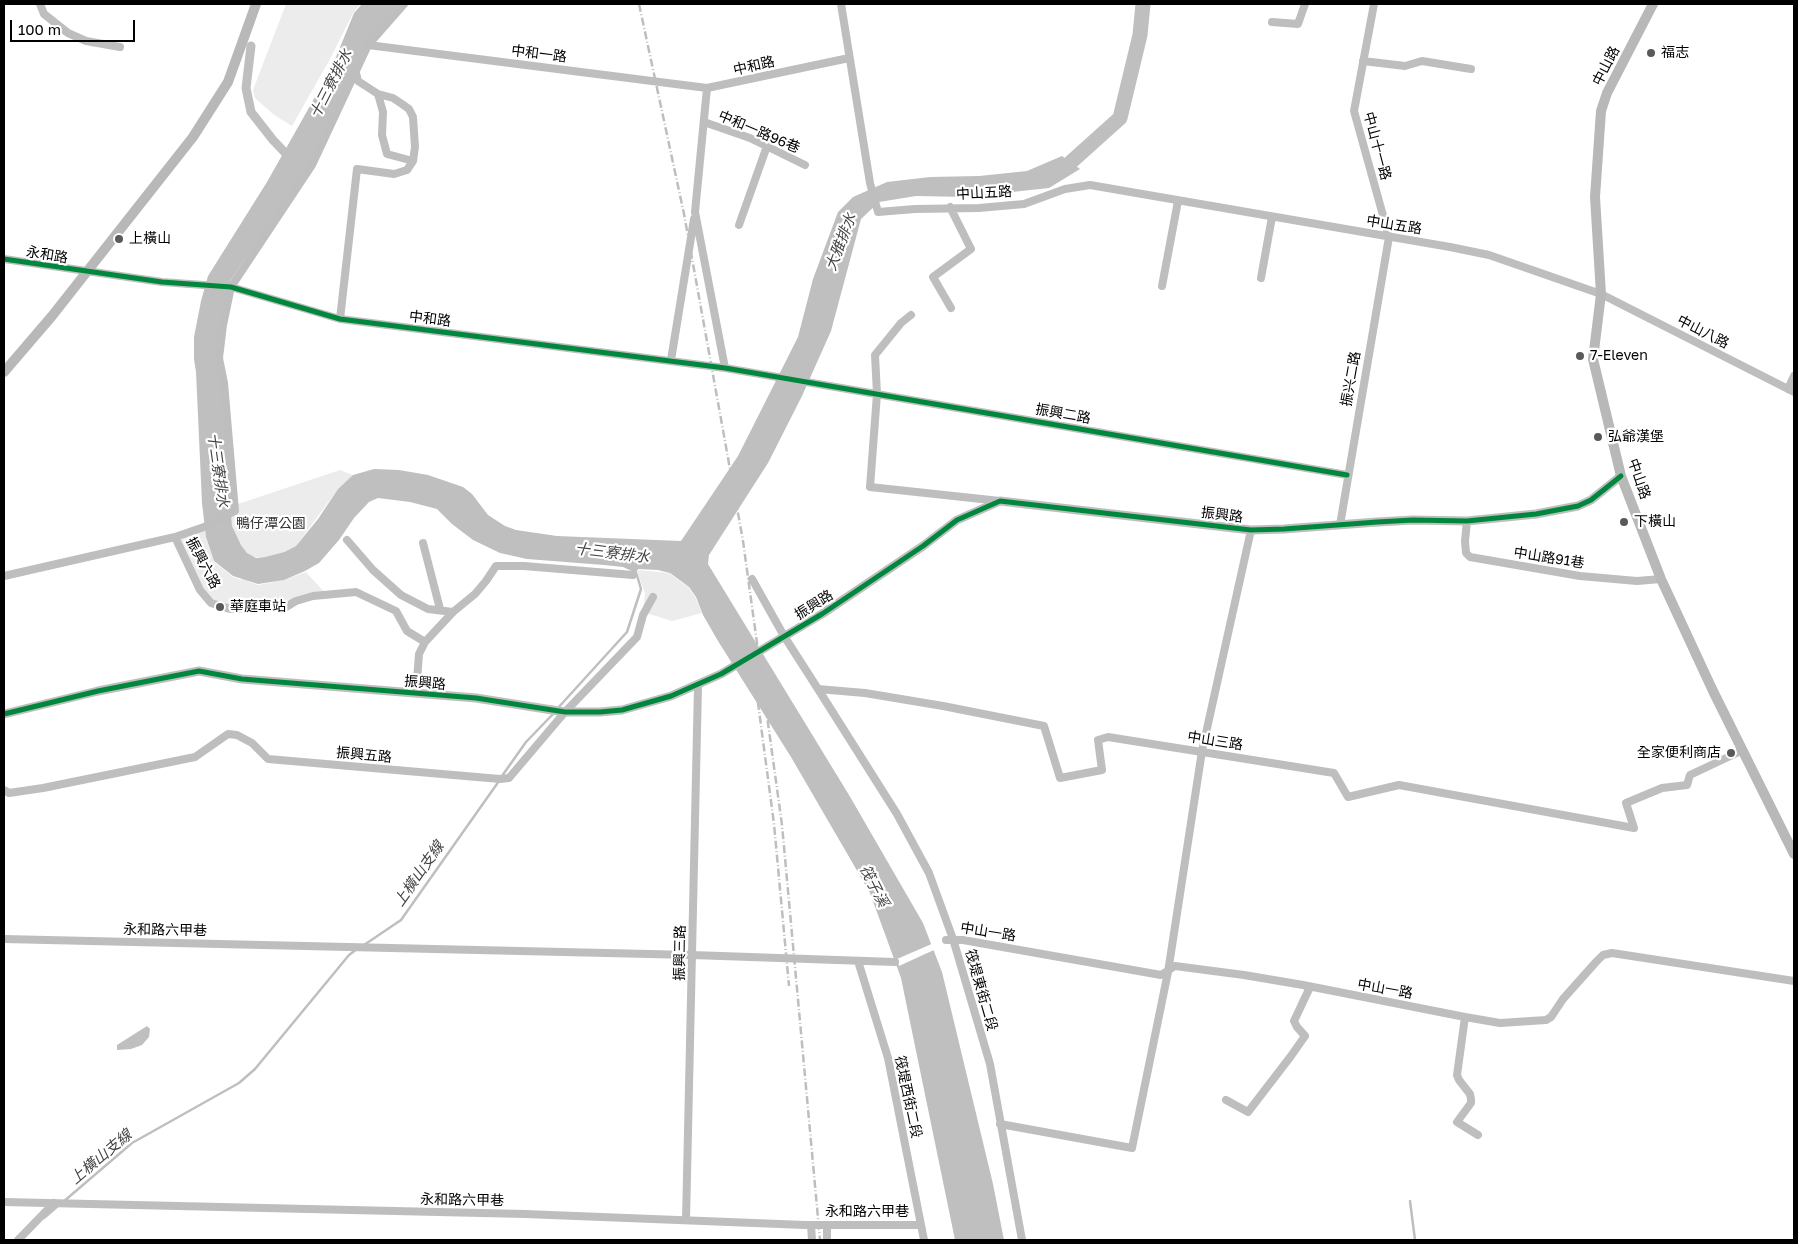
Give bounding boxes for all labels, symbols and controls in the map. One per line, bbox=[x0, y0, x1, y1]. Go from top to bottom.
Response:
scale bar bbox=[12, 10, 138, 42]
text: 100 m bbox=[18, 20, 61, 38]
street label: 中和一路 bbox=[510, 42, 568, 66]
street label: 中山路 bbox=[1589, 43, 1623, 89]
place label: 福志 bbox=[1661, 45, 1689, 61]
water label: 十三寮排水 bbox=[306, 47, 356, 121]
marker: 福志 bbox=[1645, 47, 1657, 59]
street label: 中和路 bbox=[732, 53, 776, 79]
street label: 中和一路96巷 bbox=[716, 107, 802, 157]
street label: 中山十一路 bbox=[1360, 110, 1394, 182]
street label: 中山五路 bbox=[956, 183, 1012, 203]
water label: 大雅排水 bbox=[822, 211, 860, 273]
street label: 中山五路 bbox=[1365, 212, 1423, 238]
place label: 上橫山 bbox=[129, 231, 171, 247]
marker: 上橫山 bbox=[113, 233, 125, 245]
street label: 永和路 bbox=[25, 243, 69, 267]
street label: 中和路 bbox=[408, 308, 452, 330]
street label: 中山八路 bbox=[1674, 312, 1732, 352]
place label: 7-Eleven bbox=[1590, 348, 1648, 364]
street label: 振兴二路 bbox=[1338, 350, 1364, 408]
marker: 7-Eleven bbox=[1574, 350, 1586, 362]
street label: 振興二路 bbox=[1034, 401, 1092, 427]
place label: 弘爺漢堡 bbox=[1608, 429, 1664, 445]
marker: 弘爺漢堡 bbox=[1592, 431, 1604, 443]
water label: 十三寮排水 bbox=[204, 432, 232, 508]
street label: 中山路 bbox=[1624, 456, 1654, 502]
street label: 振興路 bbox=[1200, 504, 1244, 526]
place label: 下橫山 bbox=[1634, 514, 1676, 530]
park label: 鴨仔潭公園 bbox=[236, 516, 306, 532]
marker: 下橫山 bbox=[1618, 516, 1630, 528]
street label: 振興六路 bbox=[182, 534, 224, 592]
water label: 十三寮排水 bbox=[574, 539, 650, 567]
street label: 中山路91巷 bbox=[1512, 544, 1586, 572]
street label: 振興路 bbox=[792, 587, 836, 623]
place label: 華庭車站 bbox=[230, 599, 286, 615]
marker: 華庭車站 bbox=[214, 601, 226, 613]
street label: 振興路 bbox=[403, 673, 447, 693]
street label: 中山三路 bbox=[1186, 728, 1244, 754]
street label: 振興五路 bbox=[335, 744, 393, 766]
place label: 全家便利商店 bbox=[1637, 745, 1721, 761]
marker: 全家便利商店 bbox=[1725, 747, 1737, 759]
water label: 上橫山支線 bbox=[390, 838, 448, 910]
water label: 筏子溪 bbox=[856, 862, 892, 910]
street label: 中山一路 bbox=[959, 919, 1017, 945]
street label: 永和路六甲巷 bbox=[123, 921, 207, 939]
street label: 振興三路 bbox=[671, 925, 689, 981]
street label: 筏堤東街二段 bbox=[961, 947, 1001, 1033]
street label: 中山一路 bbox=[1356, 976, 1414, 1002]
street label: 筏堤西街二段 bbox=[891, 1054, 925, 1140]
water label: 上橫山支線 bbox=[66, 1126, 136, 1188]
street label: 永和路六甲巷 bbox=[420, 1191, 504, 1209]
street label: 永和路六甲巷 bbox=[825, 1204, 909, 1220]

